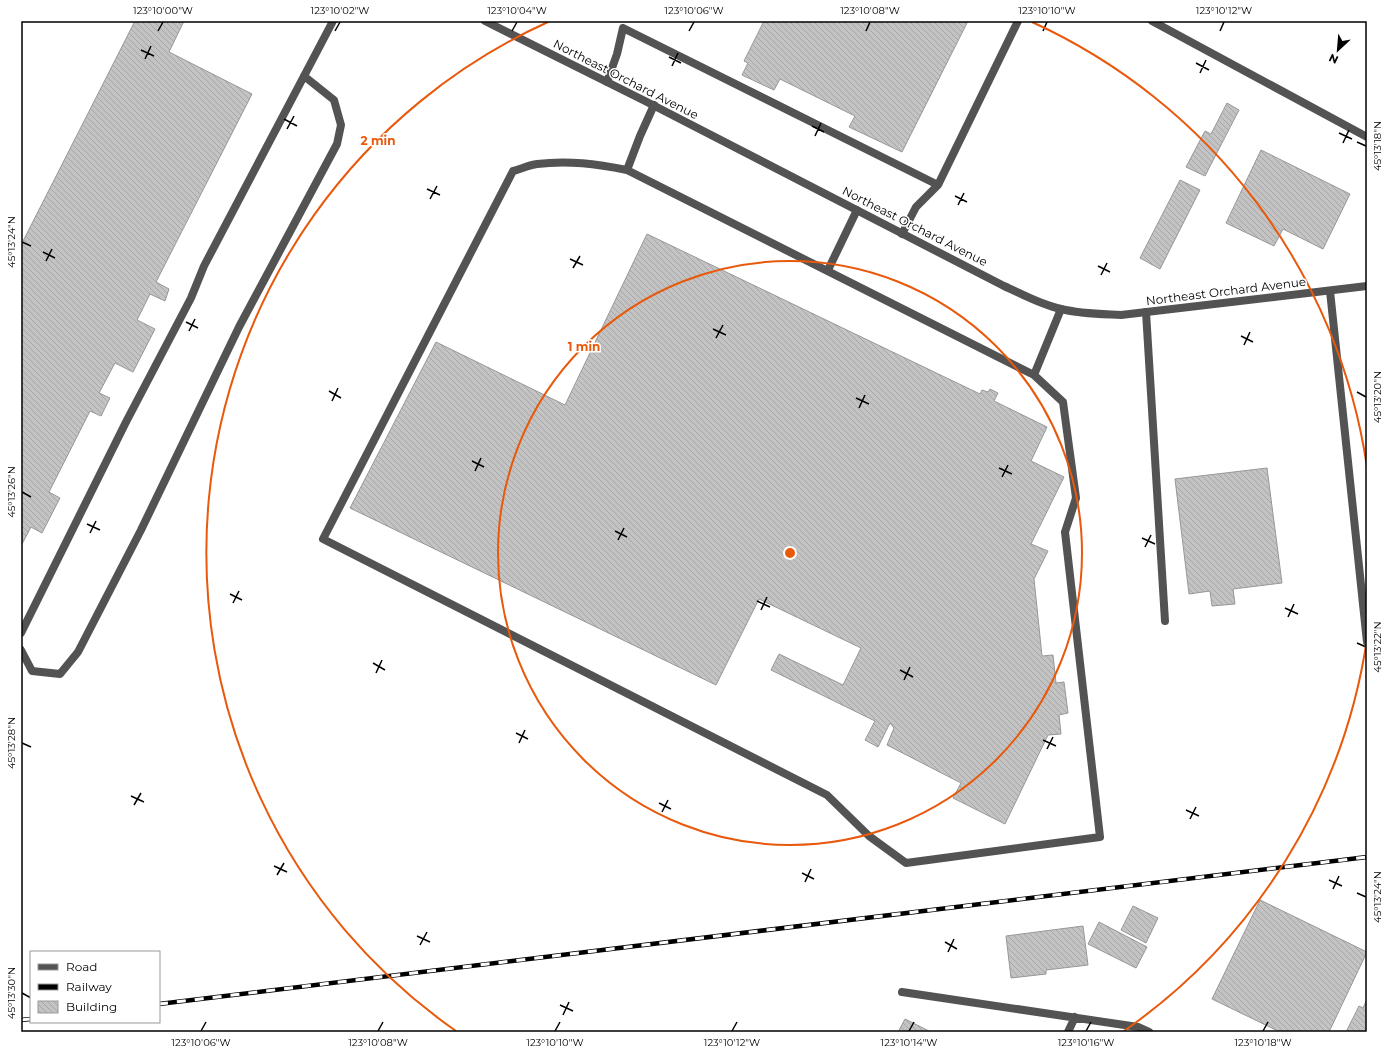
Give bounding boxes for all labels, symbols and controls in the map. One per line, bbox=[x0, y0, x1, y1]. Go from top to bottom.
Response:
text: 123°10'00"W bbox=[133, 4, 193, 17]
text: 123°10'02"W bbox=[311, 4, 369, 17]
text: 123°10'04"W bbox=[487, 4, 547, 17]
text: 123°10'06"W bbox=[664, 4, 724, 17]
text: 123°10'08"W bbox=[840, 4, 900, 17]
text: 123°10'10"W bbox=[1018, 4, 1076, 17]
text: 123°10'12"W bbox=[1196, 4, 1252, 17]
north arrow bbox=[1318, 30, 1358, 70]
street label: Northeast Orchard Avenue bbox=[551, 36, 701, 122]
text: N bbox=[1327, 51, 1341, 67]
text: 45°13'18"N bbox=[1371, 121, 1384, 171]
text: 2 min bbox=[361, 133, 395, 148]
street label: Northeast Orchard Avenue bbox=[840, 183, 990, 269]
text: 45°13'24"N bbox=[5, 216, 18, 268]
street label: Northeast Orchard Avenue bbox=[1145, 274, 1307, 308]
text: 1 min bbox=[568, 339, 600, 354]
text: 45°13'20"N bbox=[1371, 371, 1384, 423]
text: 45°13'26"N bbox=[5, 466, 18, 518]
centre of rings bbox=[783, 546, 797, 560]
text: 45°13'22"N bbox=[1371, 621, 1384, 673]
text: 45°13'28"N bbox=[5, 717, 18, 769]
text: 45°13'24"N bbox=[1371, 871, 1384, 923]
legend bbox=[30, 951, 160, 1023]
text: Road bbox=[66, 959, 97, 974]
text: 45°13'30"N bbox=[5, 967, 18, 1019]
text: Railway bbox=[66, 979, 112, 994]
text: Building bbox=[66, 999, 117, 1014]
text: 123°10'06"W bbox=[171, 1036, 231, 1049]
text: 123°10'08"W bbox=[348, 1036, 408, 1049]
text: 123°10'10"W bbox=[526, 1036, 584, 1049]
text: 123°10'12"W bbox=[704, 1036, 760, 1049]
text: 123°10'14"W bbox=[881, 1036, 937, 1049]
text: 123°10'16"W bbox=[1058, 1036, 1114, 1049]
text: 123°10'18"W bbox=[1234, 1036, 1292, 1049]

